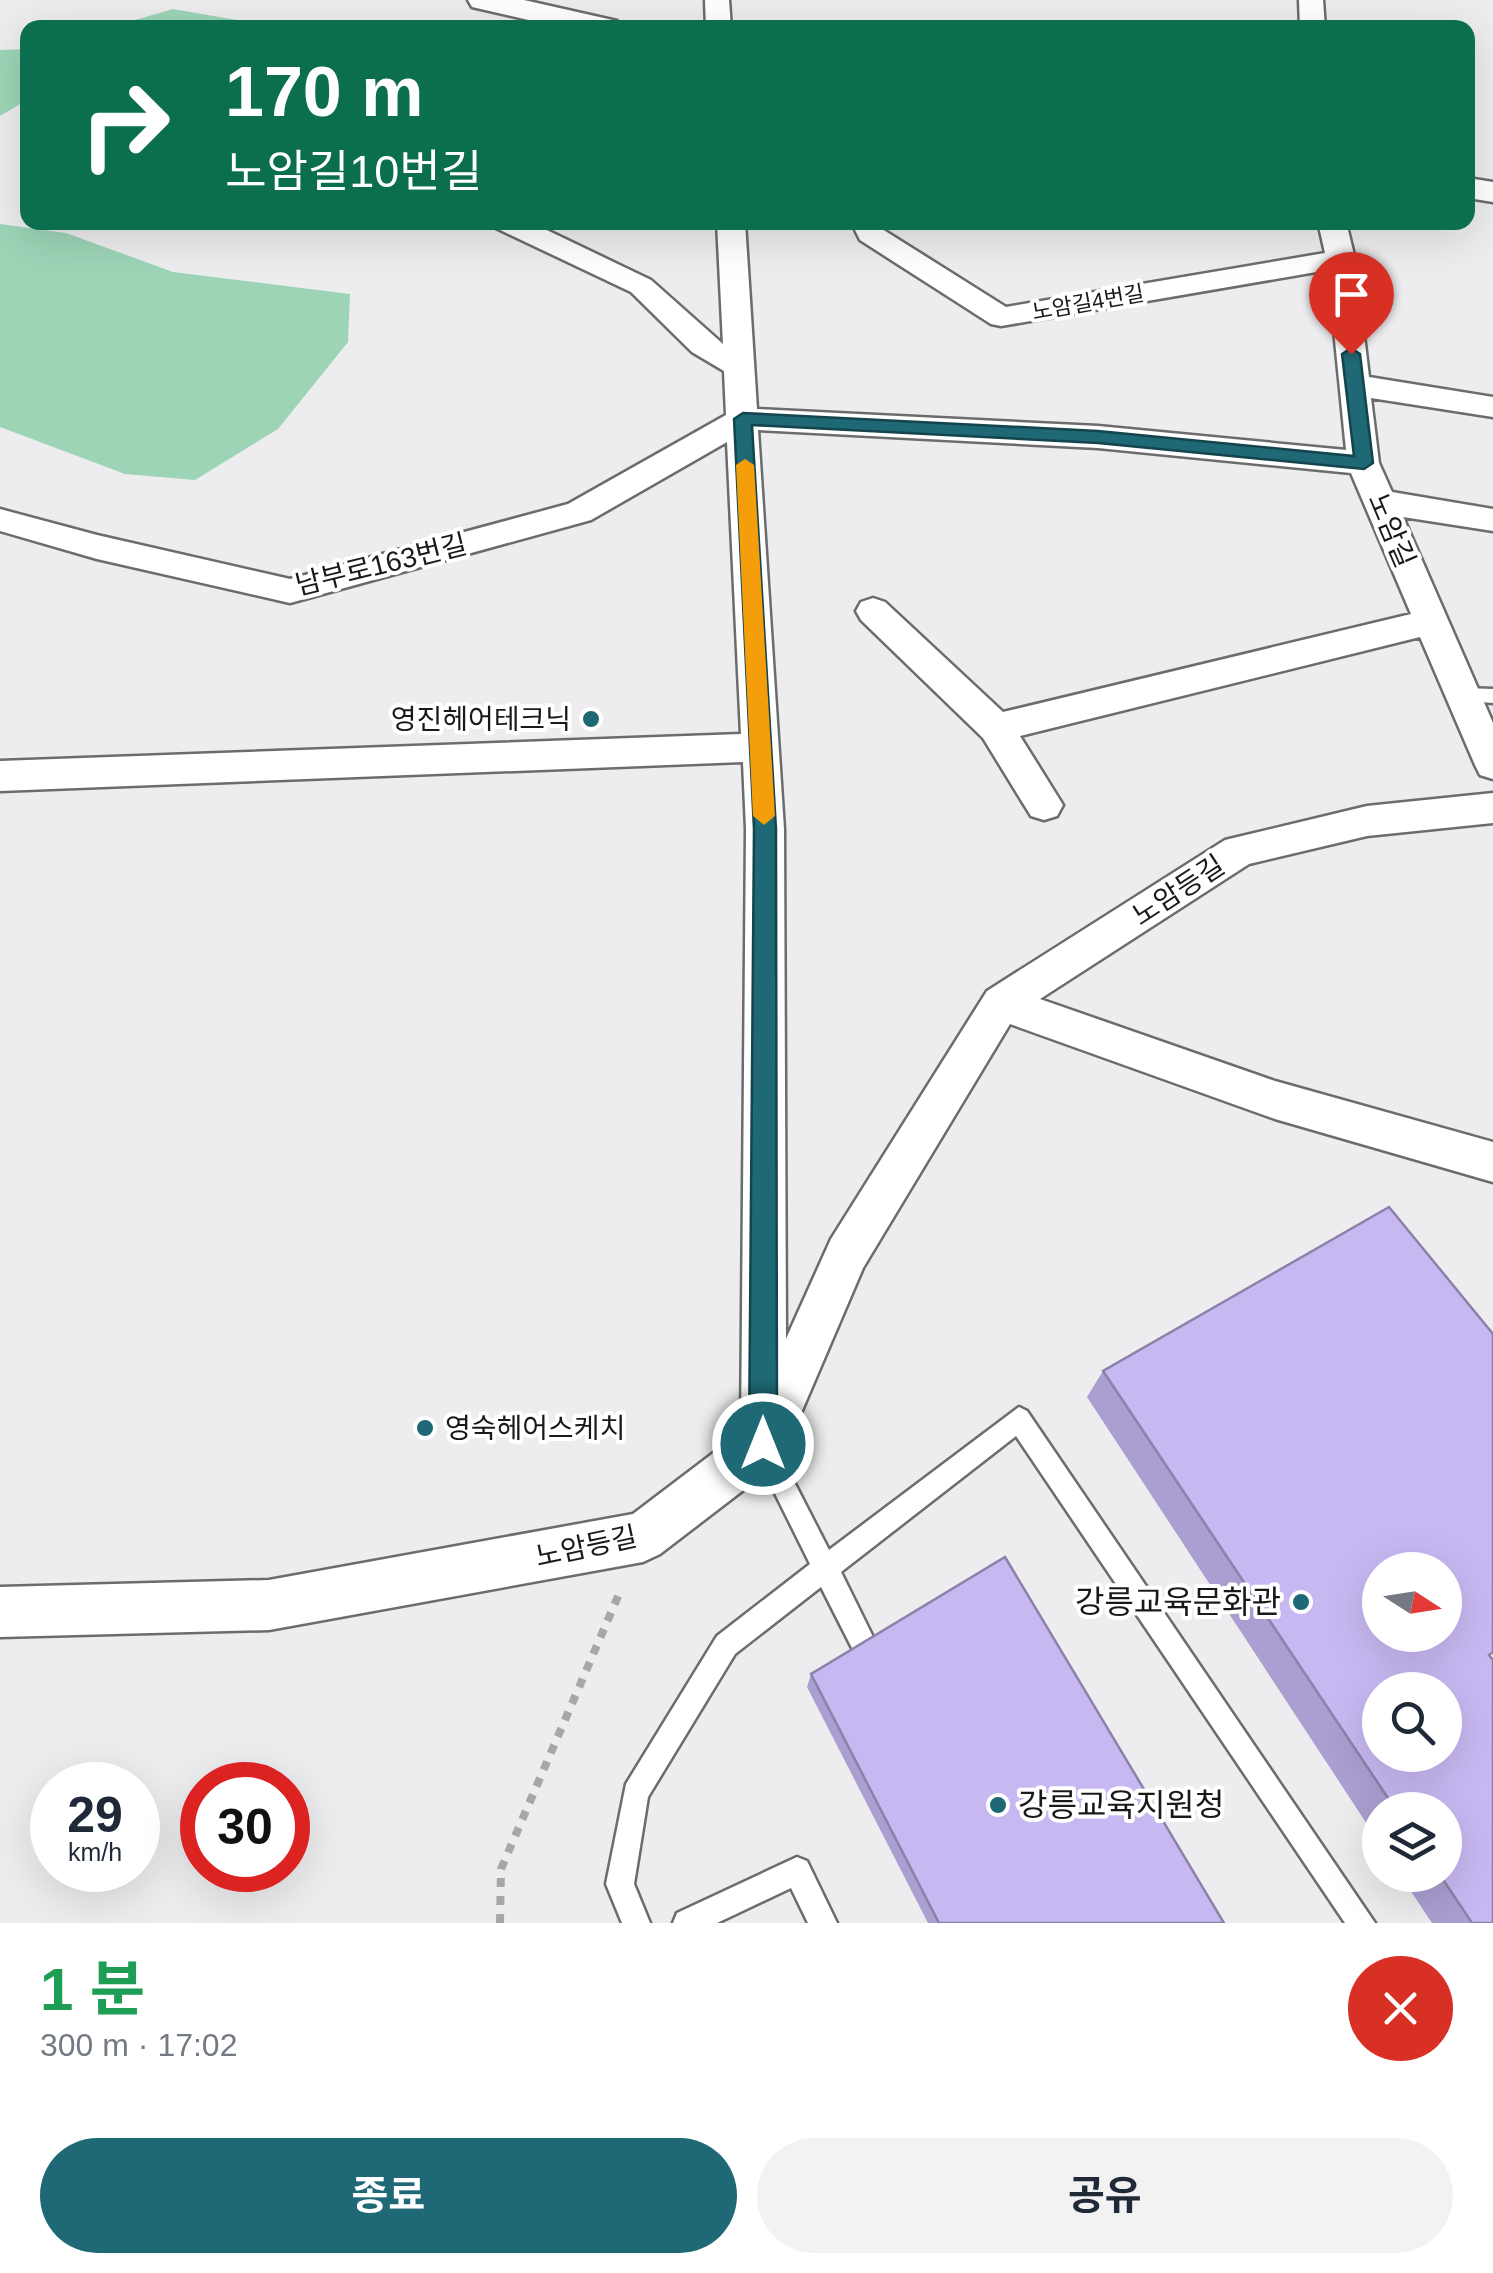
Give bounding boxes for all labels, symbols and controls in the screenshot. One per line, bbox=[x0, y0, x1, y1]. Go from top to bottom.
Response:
text: 170 m bbox=[225, 53, 423, 131]
icon: right bbox=[60, 60, 190, 190]
text: 노암길10번길 bbox=[225, 146, 482, 197]
pin bbox=[1309, 252, 1394, 355]
icon: arrive bbox=[1324, 267, 1379, 322]
street label: 노암길4번길 bbox=[1030, 280, 1146, 325]
street label: 노암길 bbox=[1362, 489, 1421, 572]
street label: 남부로163번길 bbox=[292, 528, 470, 601]
place label: 영진헤어테크닉 bbox=[391, 704, 571, 735]
marker: 영진헤어테크닉 bbox=[580, 708, 602, 730]
street label: 노암등길 bbox=[1127, 849, 1230, 931]
position arrow bbox=[711, 1392, 815, 1496]
place label: 영숙헤어스케치 bbox=[445, 1413, 625, 1444]
marker: 영숙헤어스케치 bbox=[414, 1417, 436, 1439]
street label: 노암등길 bbox=[532, 1521, 640, 1572]
north arrow bbox=[1362, 1552, 1462, 1652]
map controls bbox=[1362, 1552, 1462, 1892]
place label: 강릉교육문화관 bbox=[1075, 1584, 1281, 1620]
marker: 강릉교육문화관 bbox=[1290, 1591, 1312, 1613]
button: search bbox=[1362, 1672, 1462, 1772]
speed limit sign: 30 bbox=[180, 1762, 310, 1892]
text: 29 bbox=[67, 1787, 123, 1843]
place label: 강릉교육지원청 bbox=[1018, 1787, 1224, 1823]
button: layers bbox=[1362, 1792, 1462, 1892]
marker: 강릉교육지원청 bbox=[987, 1794, 1009, 1816]
text: km/h bbox=[68, 1838, 122, 1866]
text: 1 분 bbox=[40, 1956, 145, 2023]
button: close bbox=[1348, 1956, 1453, 2061]
text: 300 m · 17:02 bbox=[40, 2027, 237, 2063]
button: 종료 bbox=[40, 2138, 737, 2253]
button: 공유 bbox=[757, 2138, 1453, 2253]

